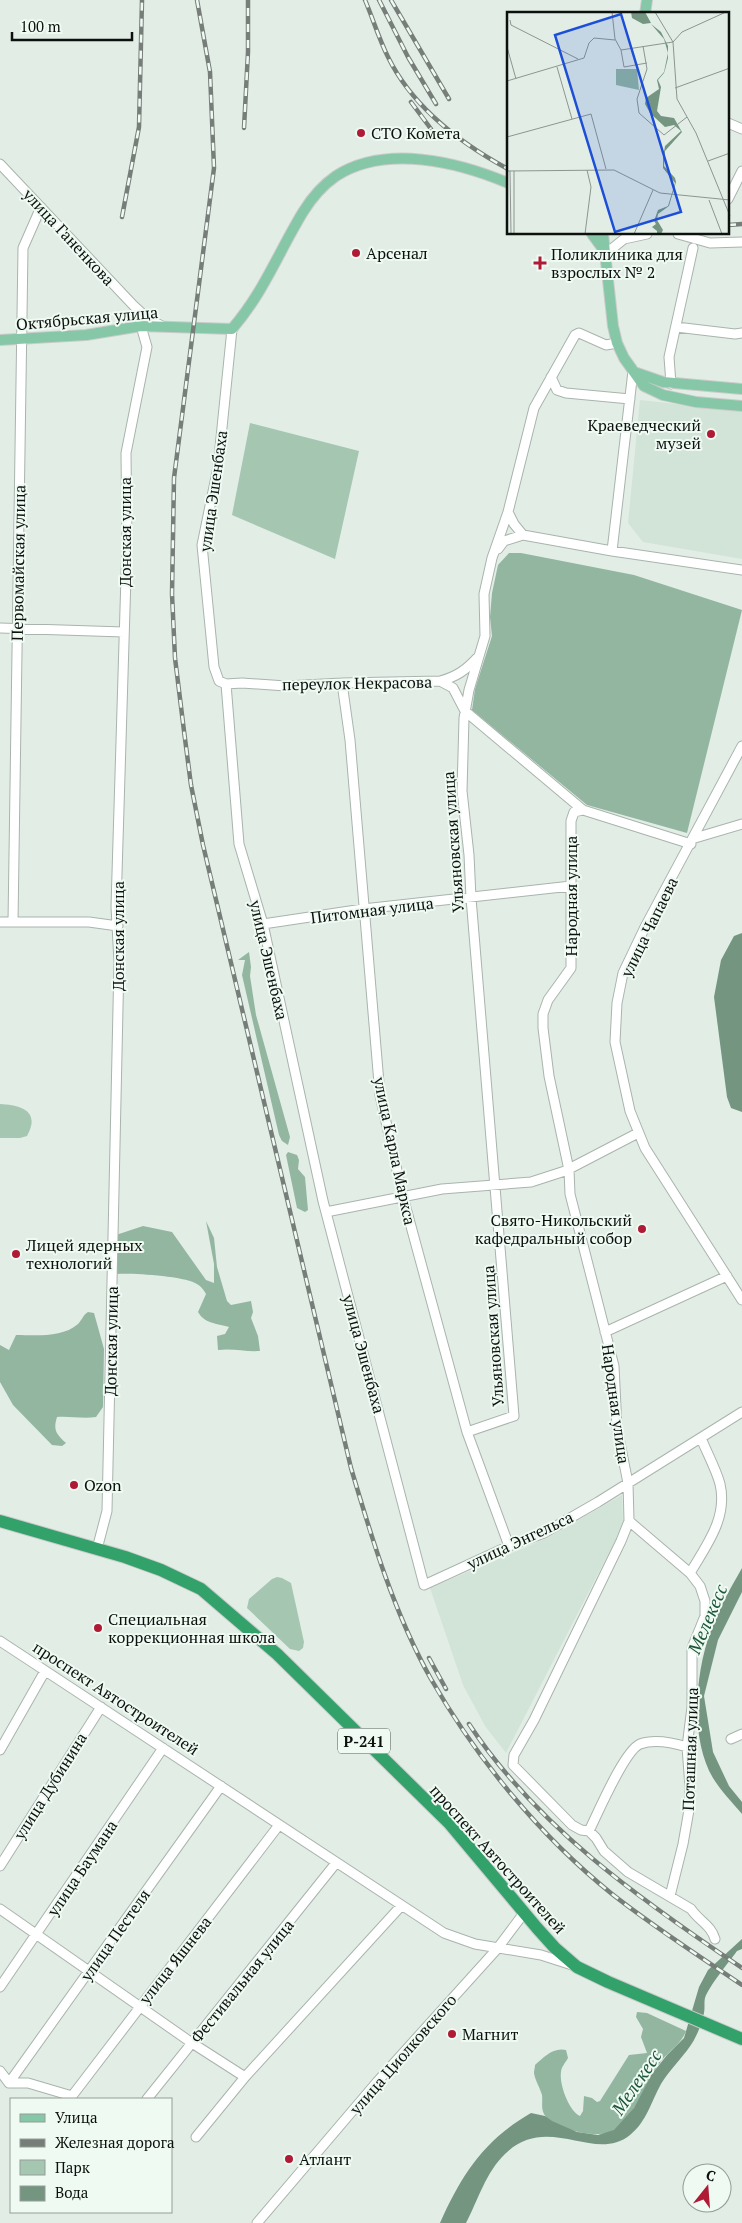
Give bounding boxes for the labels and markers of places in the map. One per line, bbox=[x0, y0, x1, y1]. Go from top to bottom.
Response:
place label: СТО Комета bbox=[371, 122, 461, 144]
marker: СТО Комета bbox=[355, 127, 367, 139]
place label: Арсенал bbox=[366, 242, 428, 264]
place label: Поликлиника для взрослых № 2 bbox=[551, 243, 683, 283]
marker: Арсенал bbox=[350, 247, 362, 259]
marker: Поликлиника для взрослых № 2 bbox=[533, 256, 547, 270]
place label: Краеведческий музей bbox=[587, 414, 701, 454]
marker: Краеведческий музей bbox=[705, 428, 717, 440]
place label: Свято-Никольский кафедральный собор bbox=[475, 1209, 632, 1249]
marker: Свято-Никольский кафедральный собор bbox=[636, 1223, 648, 1235]
place label: Лицей ядерных технологий bbox=[25, 1234, 143, 1274]
marker: Лицей ядерных технологий bbox=[10, 1248, 22, 1260]
place label: Ozon bbox=[84, 1474, 122, 1496]
marker: Ozon bbox=[68, 1479, 80, 1491]
place label: Специальная коррекционная школа bbox=[108, 1608, 276, 1648]
marker: Специальная коррекционная школа bbox=[92, 1622, 104, 1634]
place label: Магнит bbox=[462, 2023, 518, 2045]
marker: Магнит bbox=[446, 2028, 458, 2040]
place label: Атлант bbox=[299, 2148, 351, 2170]
marker: Атлант bbox=[283, 2153, 295, 2165]

